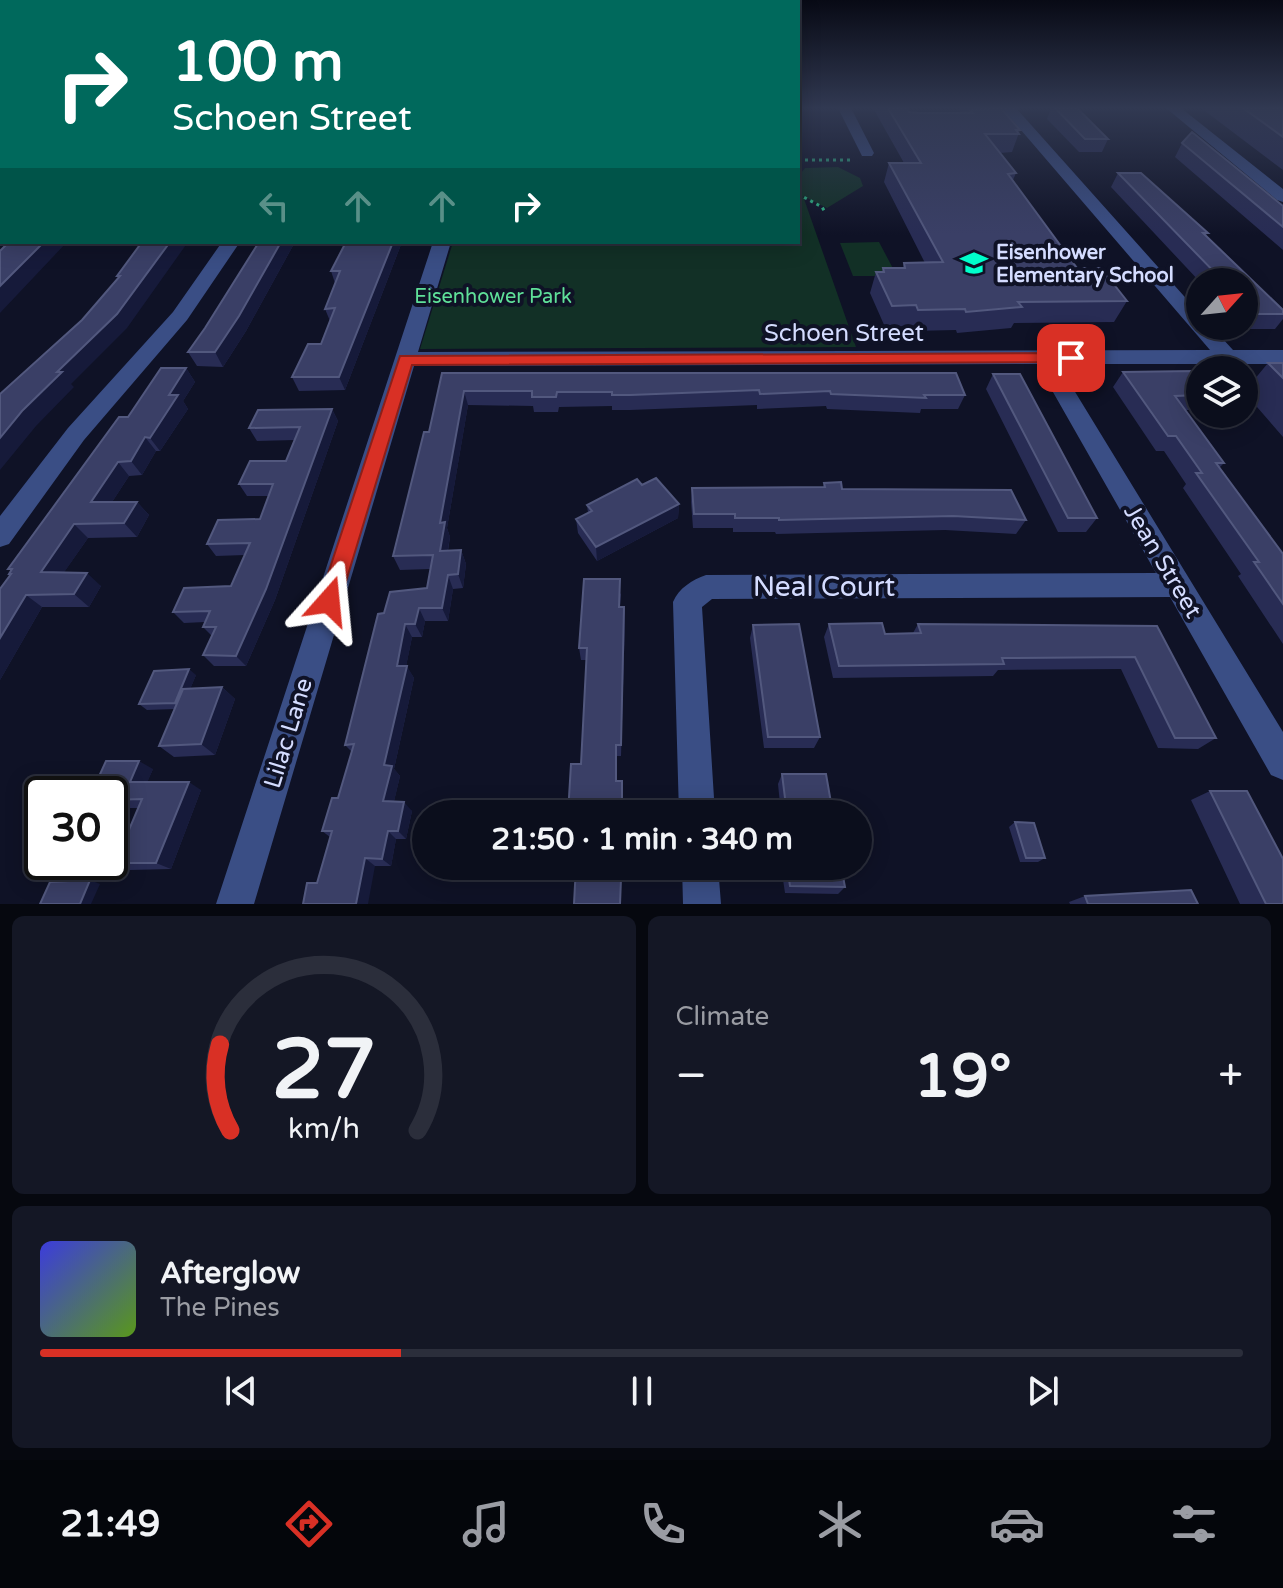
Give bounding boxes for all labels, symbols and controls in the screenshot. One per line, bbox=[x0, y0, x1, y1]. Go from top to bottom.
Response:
text: 100 m bbox=[172, 29, 343, 96]
icon: right bbox=[40, 32, 144, 136]
text: Schoen Street bbox=[172, 97, 412, 140]
icon: left bbox=[252, 184, 296, 228]
icon: ahead bbox=[336, 184, 380, 228]
icon: ahead bbox=[420, 184, 464, 228]
icon: right bbox=[504, 184, 548, 228]
place label: Eisenhower Elementary School bbox=[996, 241, 1174, 288]
school or university icon: Eisenhower Elementary School bbox=[959, 248, 989, 278]
north arrow bbox=[1186, 268, 1258, 340]
map controls bbox=[1186, 268, 1258, 428]
park label: Eisenhower Park bbox=[414, 285, 572, 309]
street label: Schoen Street bbox=[764, 319, 924, 348]
pin bbox=[1037, 324, 1105, 392]
icon: arrive bbox=[1049, 336, 1093, 380]
button: layers bbox=[1186, 356, 1258, 428]
street label: Jean Street bbox=[1117, 499, 1208, 623]
position arrow bbox=[287, 559, 371, 643]
street label: Neal Court bbox=[753, 570, 896, 604]
street label: Lilac Lane bbox=[258, 674, 319, 792]
speed limit sign: 30 bbox=[24, 776, 128, 880]
text: 21:50 · 1 min · 340 m bbox=[491, 821, 793, 858]
text: Climate bbox=[676, 1001, 769, 1032]
text: 27 bbox=[272, 1021, 376, 1121]
text: 19° bbox=[914, 1041, 1012, 1113]
text: − bbox=[676, 1050, 707, 1103]
text: + bbox=[1218, 1050, 1243, 1103]
text: km/h bbox=[288, 1112, 360, 1146]
text: Afterglow bbox=[160, 1255, 300, 1292]
text: The Pines bbox=[160, 1292, 280, 1323]
icon: previous bbox=[219, 1369, 263, 1413]
icon: pause bbox=[620, 1369, 664, 1413]
icon: next bbox=[1021, 1369, 1065, 1413]
icon: directions bbox=[281, 1496, 337, 1552]
icon: music bbox=[458, 1496, 514, 1552]
icon: phone bbox=[635, 1496, 691, 1552]
icon: climate bbox=[812, 1496, 868, 1552]
icon: car bbox=[989, 1496, 1045, 1552]
icon: filters bbox=[1166, 1496, 1222, 1552]
text: 21:49 bbox=[61, 1503, 160, 1546]

